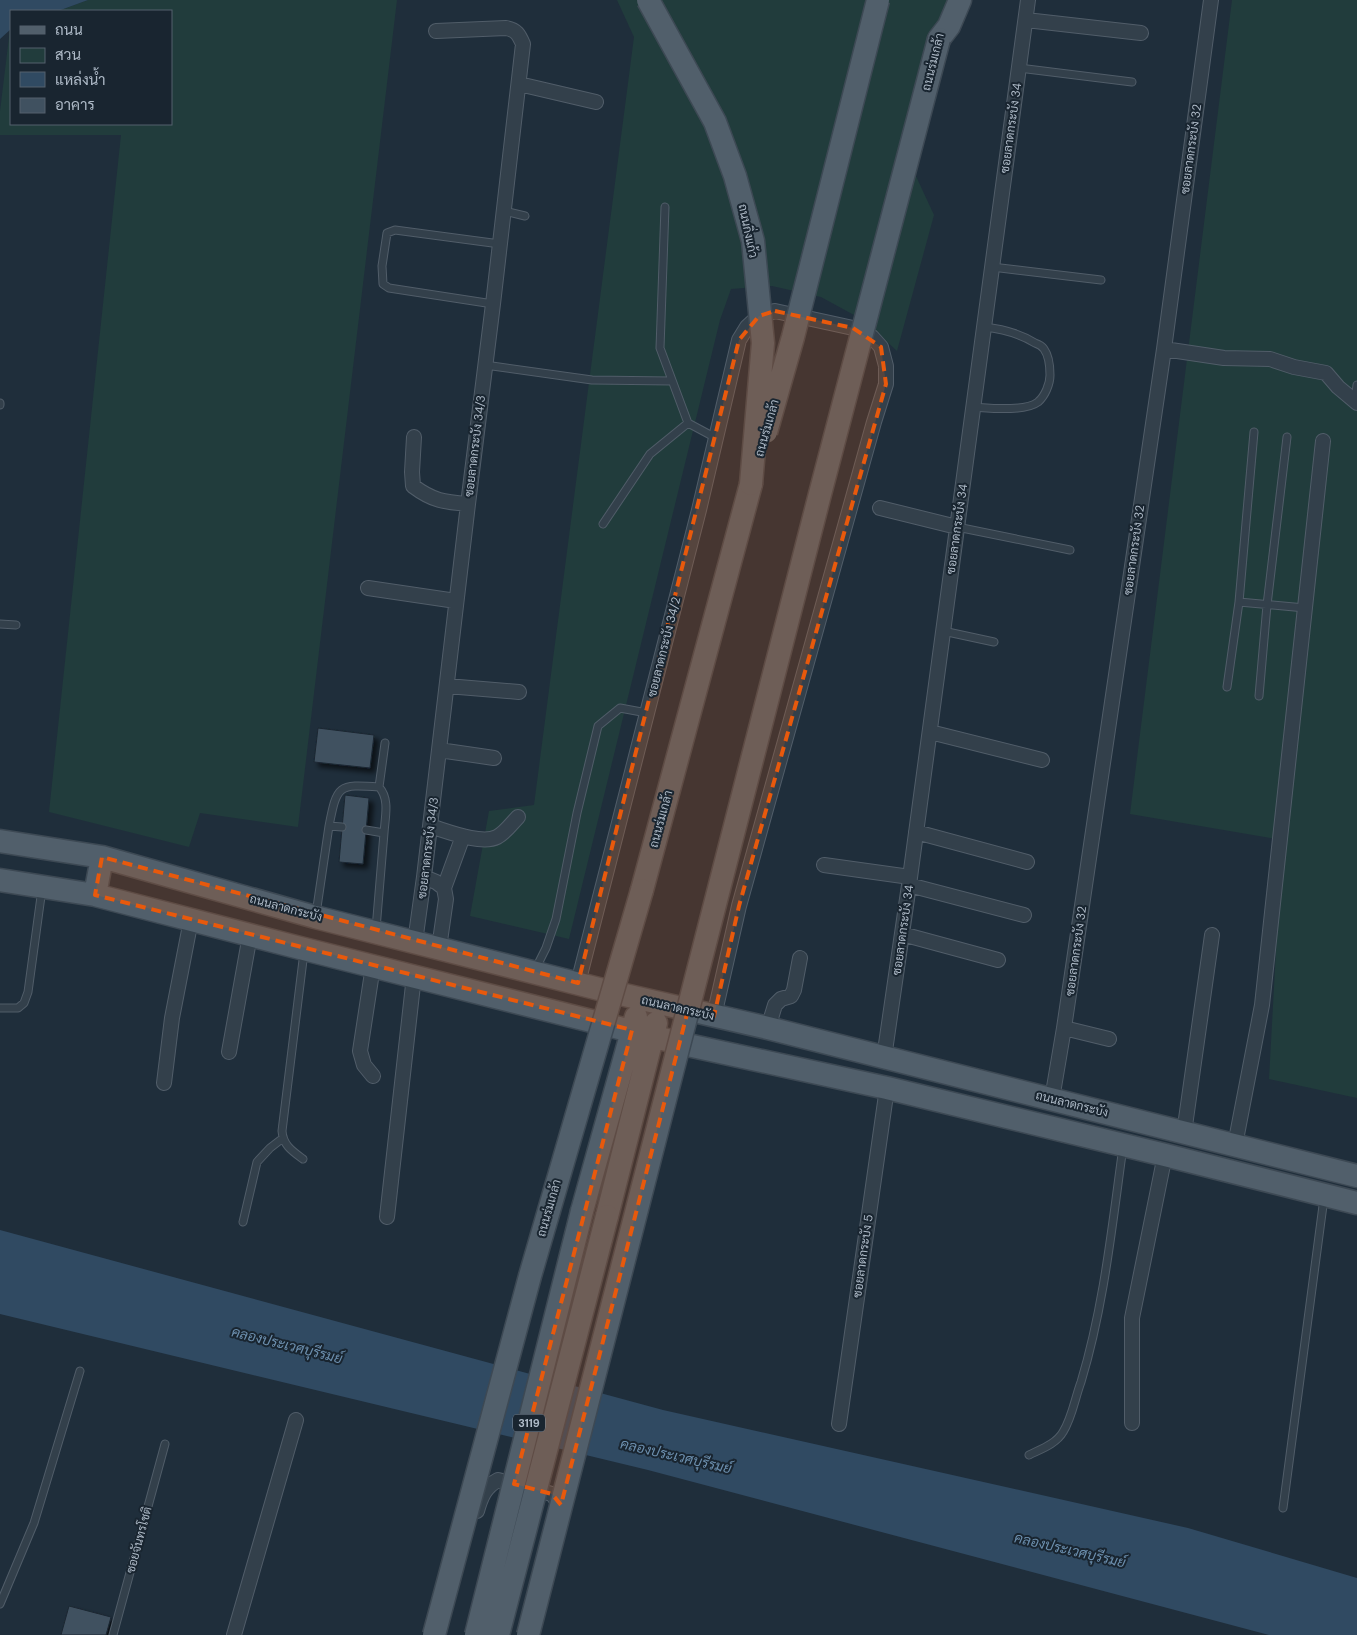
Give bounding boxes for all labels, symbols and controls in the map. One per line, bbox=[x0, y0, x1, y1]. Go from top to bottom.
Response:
legend bbox=[10, 10, 172, 125]
text: ถนน bbox=[55, 20, 83, 40]
street label: ถนนร่มเกล้า bbox=[918, 32, 948, 92]
text: สวน bbox=[55, 45, 81, 65]
text: แหล่งน้ำ bbox=[55, 67, 106, 90]
street label: ซอยลาดกระบัง 34 bbox=[997, 82, 1025, 174]
text: อาคาร bbox=[55, 95, 95, 115]
street label: ซอยลาดกระบัง 32 bbox=[1177, 103, 1205, 195]
street label: ถนนกิ่งแก้ว bbox=[734, 202, 764, 259]
street label: ซอยลาดกระบัง 34/3 bbox=[461, 394, 489, 498]
street label: ถนนร่มเกล้า bbox=[751, 398, 783, 458]
street label: ซอยลาดกระบัง 34 bbox=[943, 483, 971, 575]
street label: ซอยลาดกระบัง 32 bbox=[1120, 504, 1148, 596]
street label: ซอยลาดกระบัง 34/2 bbox=[644, 595, 684, 699]
street label: ถนนร่มเกล้า bbox=[646, 789, 676, 849]
street label: ซอยลาดกระบัง 34/3 bbox=[414, 796, 442, 900]
street label: ซอยลาดกระบัง 34 bbox=[889, 884, 917, 976]
street label: ถนนลาดกระบัง bbox=[248, 891, 324, 925]
street label: ซอยลาดกระบัง 32 bbox=[1062, 905, 1090, 997]
street label: ถนนลาดกระบัง bbox=[640, 992, 716, 1024]
street label: ถนนลาดกระบัง bbox=[1034, 1087, 1110, 1121]
street label: ถนนร่มเกล้า bbox=[533, 1178, 565, 1238]
street label: ซอยลาดกระบัง 5 bbox=[849, 1213, 877, 1299]
water label: คลองประเวศบุรีรมย์ bbox=[229, 1323, 346, 1369]
road number: 3119 bbox=[513, 1415, 545, 1432]
water label: คลองประเวศบุรีรมย์ bbox=[618, 1434, 735, 1479]
street label: ซอยจันทรโชติ bbox=[122, 1505, 156, 1575]
water label: คลองประเวศบุรีรมย์ bbox=[1012, 1528, 1129, 1573]

